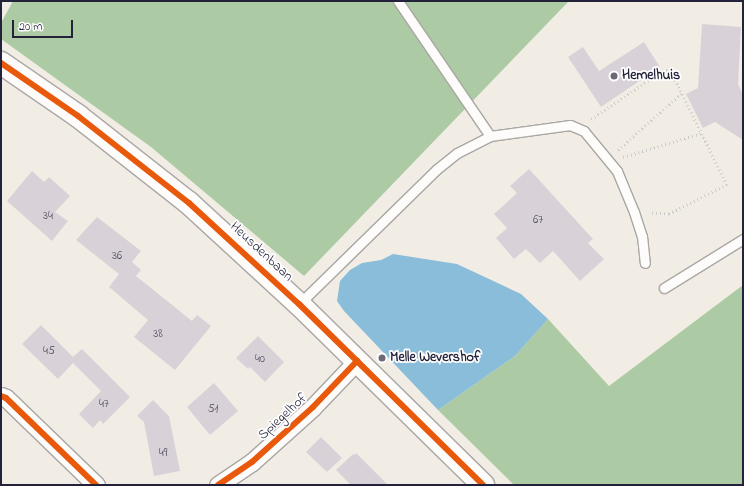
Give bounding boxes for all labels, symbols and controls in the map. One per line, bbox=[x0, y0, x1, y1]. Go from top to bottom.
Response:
scale bar bbox=[14, 12, 75, 38]
text: 20 m bbox=[19, 18, 42, 36]
place label: Hemelhuis bbox=[622, 68, 680, 84]
marker: Hemelhuis bbox=[609, 71, 619, 81]
house number: 34 bbox=[43, 210, 53, 224]
house number: 67 bbox=[533, 214, 543, 228]
street label: Heusdenbaan bbox=[226, 219, 296, 285]
house number: 36 bbox=[112, 250, 122, 264]
house number: 38 bbox=[153, 328, 163, 342]
house number: 45 bbox=[43, 345, 55, 359]
place label: Melle Wevershof bbox=[390, 350, 480, 366]
house number: 40 bbox=[255, 353, 265, 367]
marker: Melle Wevershof bbox=[377, 353, 387, 363]
street label: Spiegelhof bbox=[255, 390, 311, 444]
house number: 47 bbox=[99, 398, 109, 412]
house number: 51 bbox=[208, 403, 218, 417]
house number: 49 bbox=[159, 447, 167, 461]

